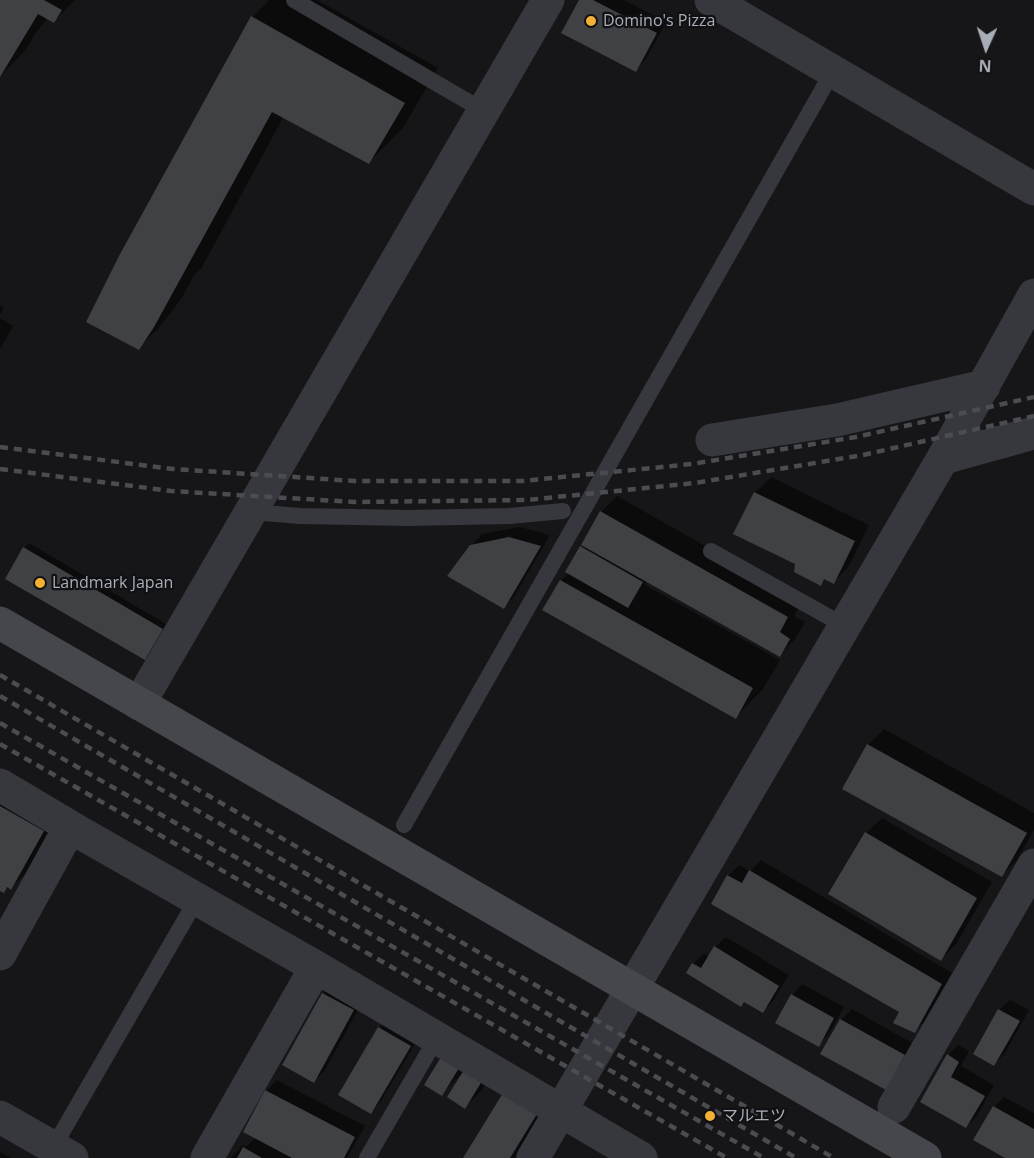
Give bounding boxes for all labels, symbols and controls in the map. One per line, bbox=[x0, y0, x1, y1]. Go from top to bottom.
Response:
place label: Domino's Pizza bbox=[603, 11, 715, 31]
marker: Domino's Pizza bbox=[584, 14, 598, 28]
north arrow bbox=[956, 18, 1016, 78]
text: N bbox=[978, 55, 992, 77]
place label: Landmark Japan bbox=[52, 573, 173, 593]
marker: Landmark Japan bbox=[33, 576, 47, 590]
place label: マルエツ bbox=[722, 1106, 786, 1126]
marker: マルエツ bbox=[703, 1109, 717, 1123]

